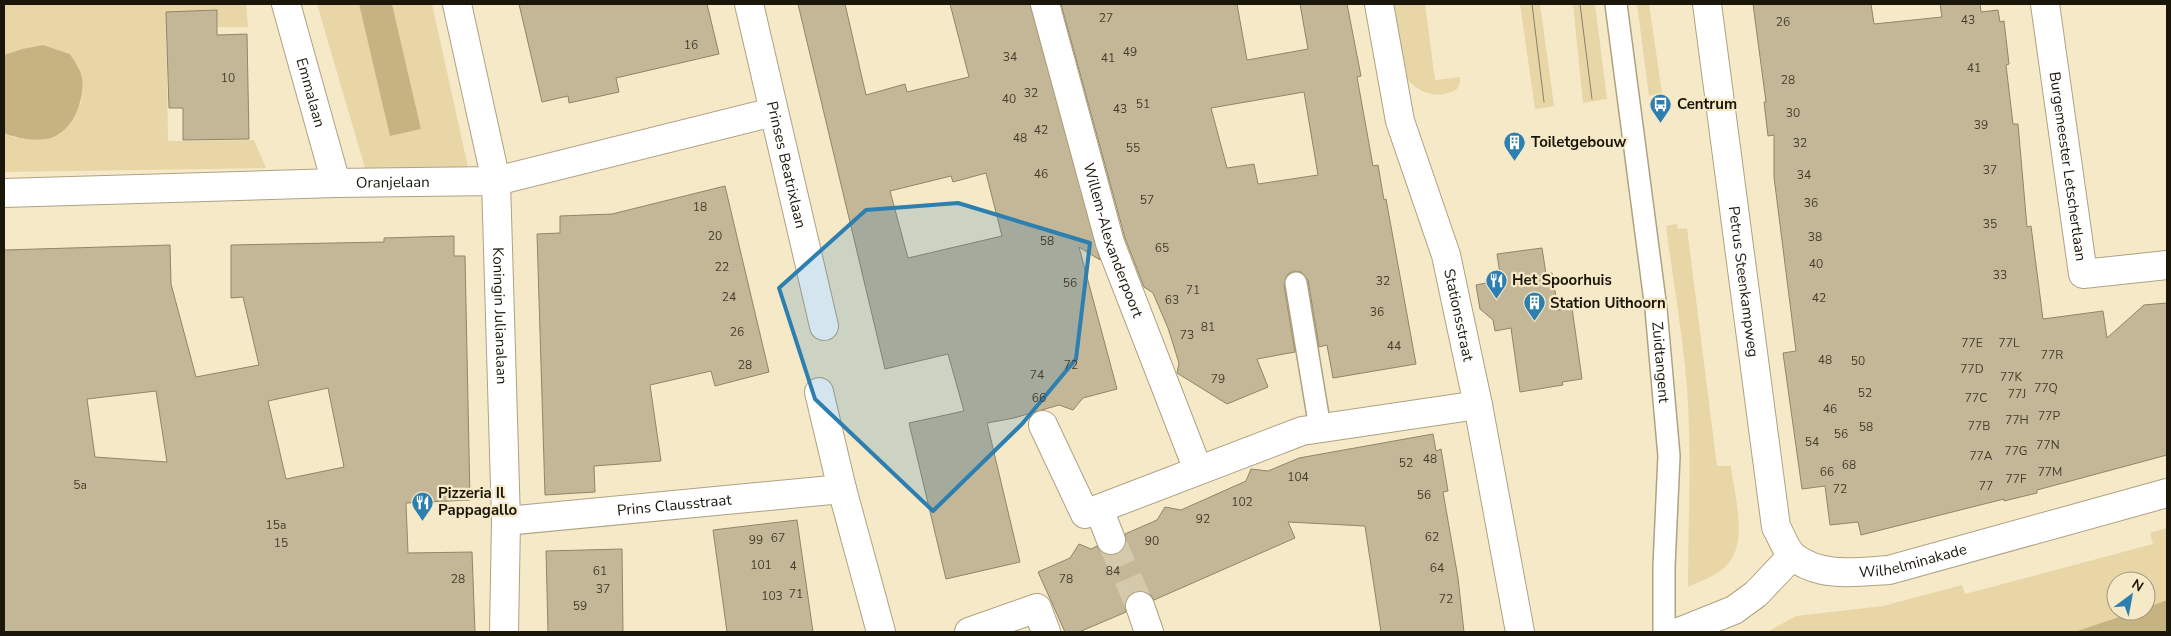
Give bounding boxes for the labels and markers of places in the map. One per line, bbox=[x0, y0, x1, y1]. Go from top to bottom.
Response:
bus stop icon: Centrum bbox=[1649, 92, 1673, 123]
place label: Centrum bbox=[1677, 94, 1737, 114]
building icon: Toiletgebouw bbox=[1503, 130, 1527, 161]
place label: Toiletgebouw bbox=[1531, 132, 1627, 152]
restaurant icon: Het Spoorhuis bbox=[1484, 268, 1508, 299]
place label: Het Spoorhuis bbox=[1512, 270, 1612, 290]
building icon: Station Uithoorn bbox=[1522, 291, 1546, 322]
place label: Station Uithoorn bbox=[1550, 293, 1666, 313]
place label: Pizzeria Il Pappagallo bbox=[438, 483, 518, 520]
restaurant icon: Pizzeria Il Pappagallo bbox=[410, 490, 434, 521]

